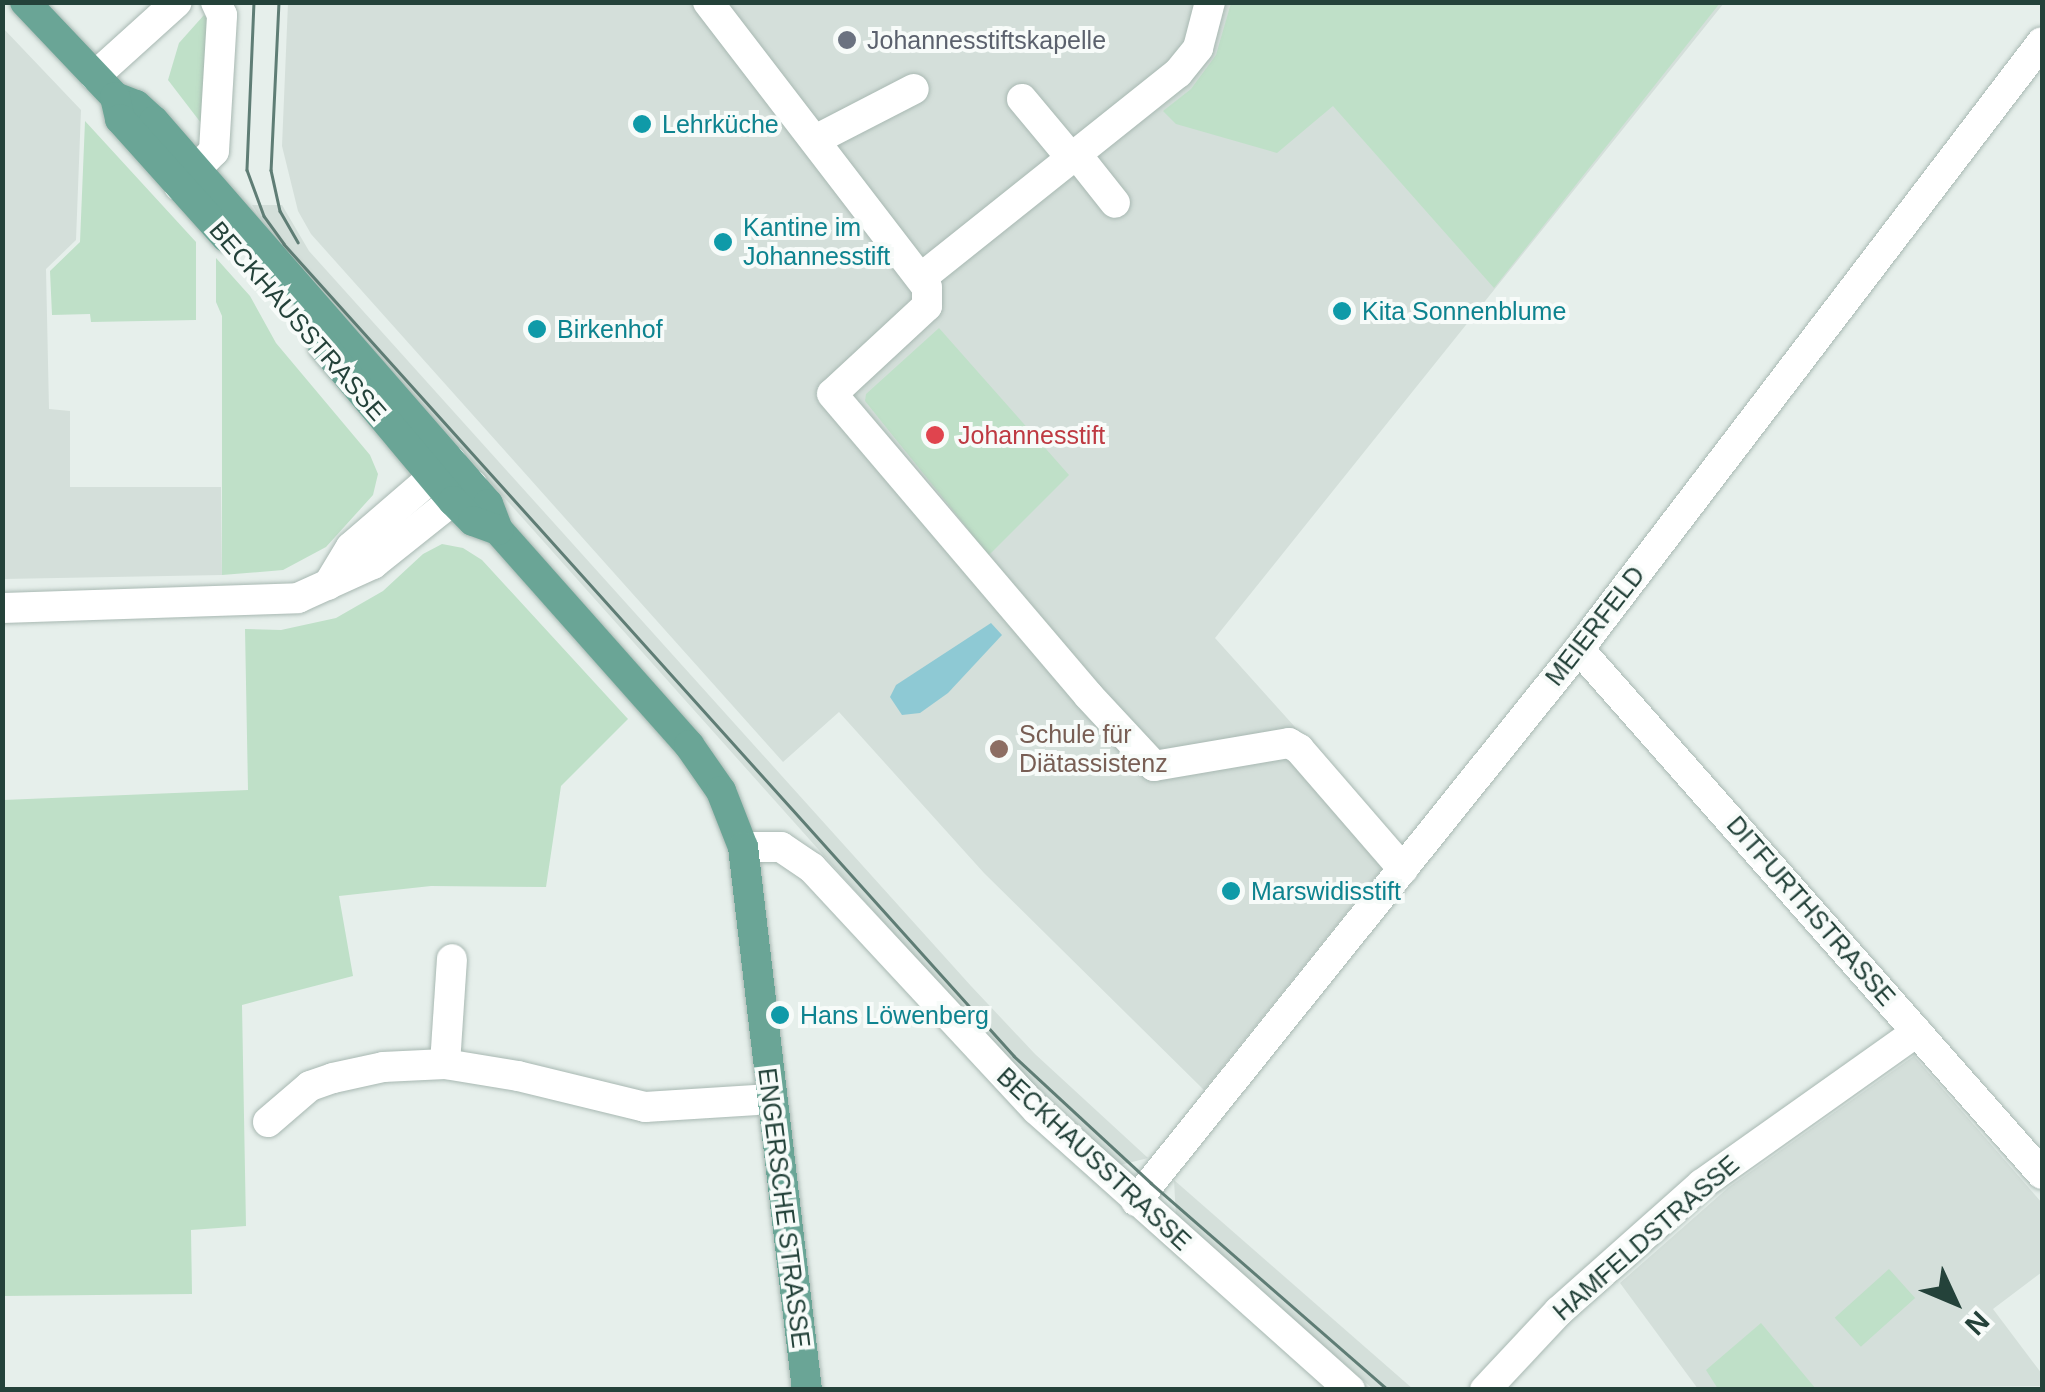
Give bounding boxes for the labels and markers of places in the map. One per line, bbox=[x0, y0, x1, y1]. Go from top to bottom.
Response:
place label: Johannesstiftskapelle bbox=[867, 25, 1106, 55]
marker: Johannesstiftskapelle bbox=[836, 29, 858, 51]
place label: Lehrküche bbox=[662, 109, 779, 139]
marker: Lehrküche bbox=[631, 113, 653, 135]
place label: Kantine im Johannesstift bbox=[743, 213, 890, 272]
marker: Kantine im Johannesstift bbox=[712, 231, 734, 253]
place label: Kita Sonnenblume bbox=[1362, 296, 1566, 326]
marker: Kita Sonnenblume bbox=[1331, 300, 1353, 322]
place label: Birkenhof bbox=[557, 314, 663, 344]
marker: Birkenhof bbox=[526, 318, 548, 340]
place label: Johannesstift bbox=[958, 420, 1105, 450]
marker: Johannesstift bbox=[922, 422, 948, 448]
place label: Schule für Diätassistenz bbox=[1019, 720, 1168, 779]
marker: Schule für Diätassistenz bbox=[988, 738, 1010, 760]
place label: Marswidisstift bbox=[1251, 876, 1401, 906]
marker: Marswidisstift bbox=[1220, 880, 1242, 902]
place label: Hans Löwenberg bbox=[800, 1000, 989, 1030]
marker: Hans Löwenberg bbox=[769, 1004, 791, 1026]

